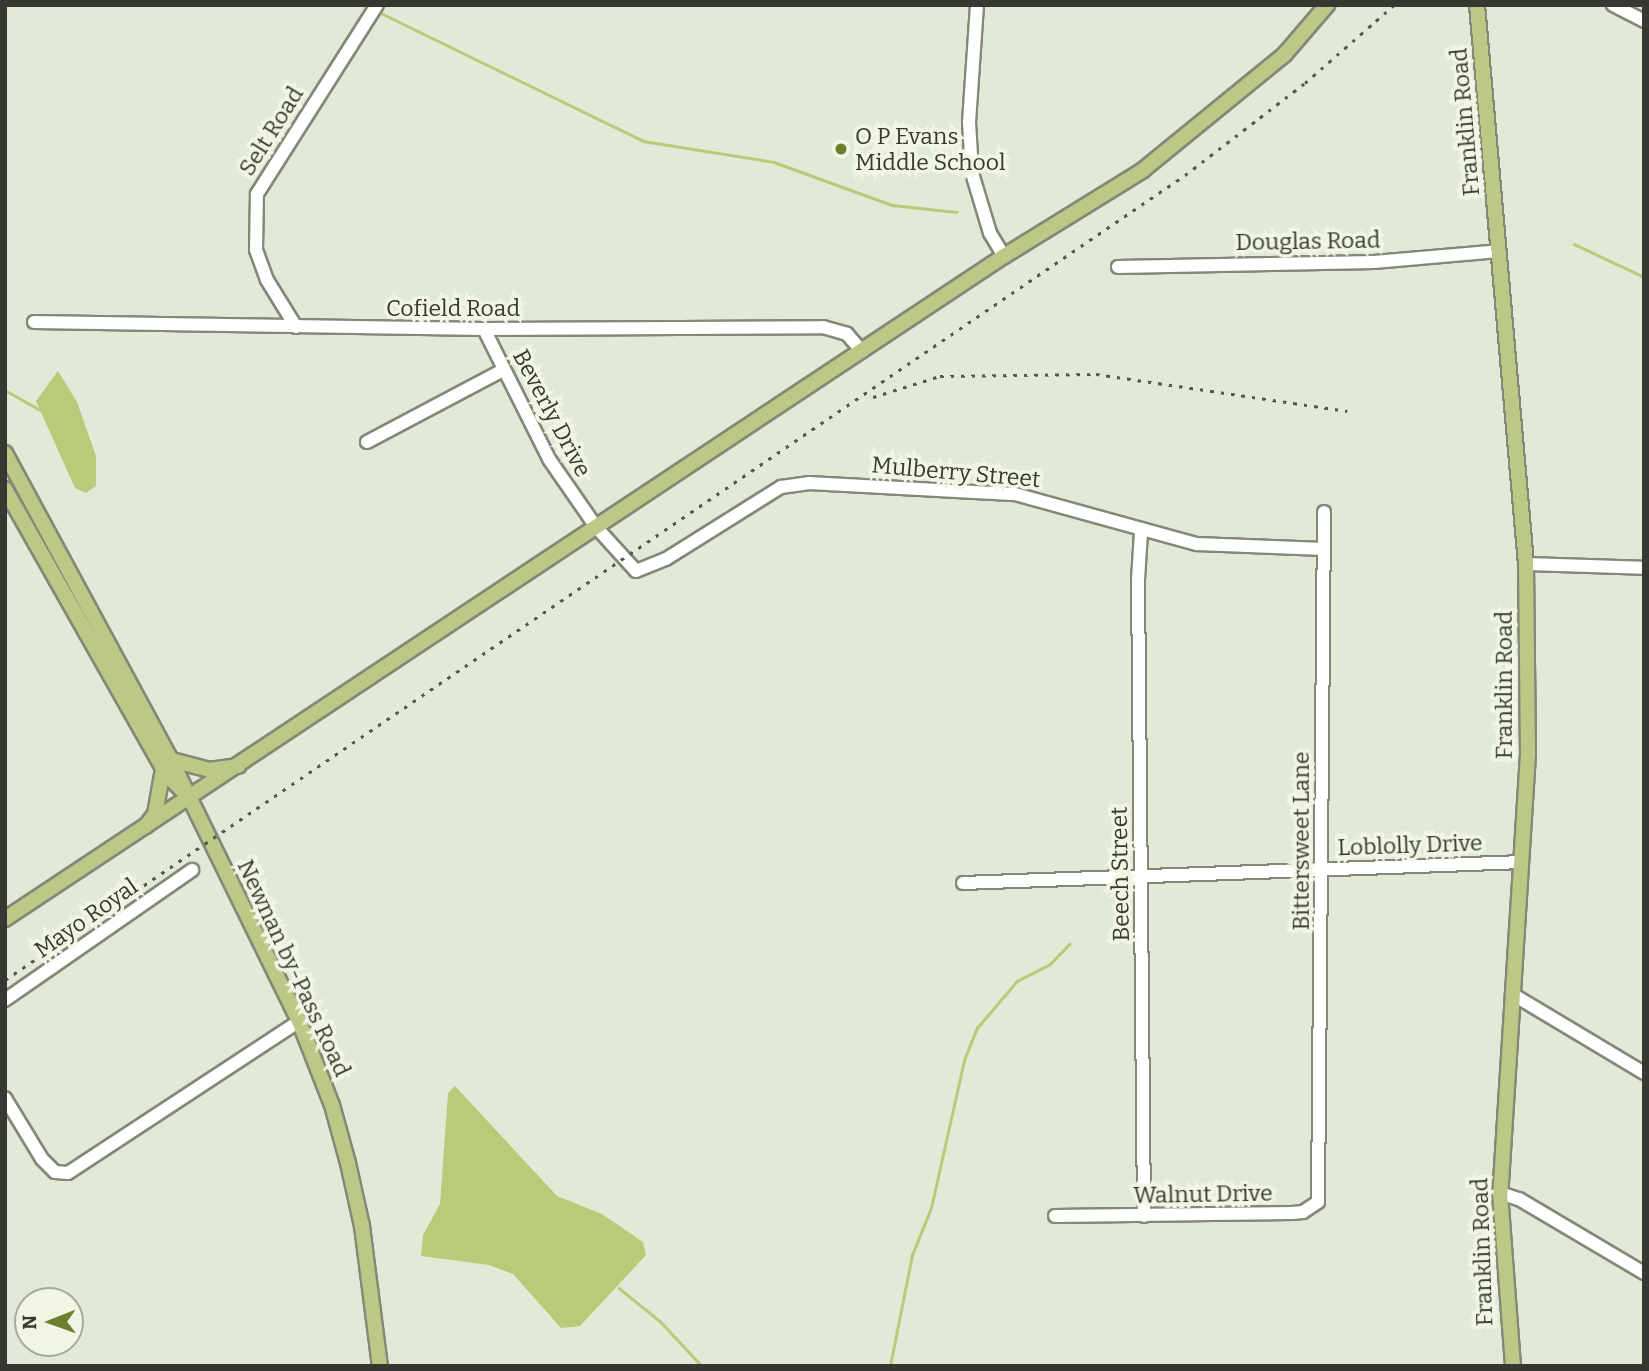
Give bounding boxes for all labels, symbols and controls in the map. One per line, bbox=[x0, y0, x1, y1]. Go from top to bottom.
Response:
street label: Franklin Road bbox=[1445, 47, 1485, 197]
street label: Selt Road bbox=[233, 81, 309, 181]
place label: O P Evans Middle School bbox=[855, 122, 1006, 176]
marker: O P Evans Middle School bbox=[833, 141, 849, 157]
street label: Douglas Road bbox=[1235, 226, 1381, 256]
street label: Cofield Road bbox=[386, 294, 520, 322]
street label: Beverly Drive bbox=[507, 345, 597, 481]
street label: Mulberry Street bbox=[870, 451, 1042, 493]
street label: Franklin Road bbox=[1490, 611, 1518, 759]
street label: Bittersweet Lane bbox=[1287, 752, 1315, 930]
street label: Beech Street bbox=[1105, 806, 1135, 942]
street label: Loblolly Drive bbox=[1337, 829, 1483, 861]
street label: Newnan by-Pass Road bbox=[232, 855, 356, 1081]
street label: Mayo Royal bbox=[29, 872, 143, 964]
street label: Franklin Road bbox=[1466, 1177, 1498, 1327]
street label: Walnut Drive bbox=[1133, 1179, 1273, 1209]
north arrow bbox=[14, 1287, 84, 1357]
text: N bbox=[18, 1315, 41, 1330]

